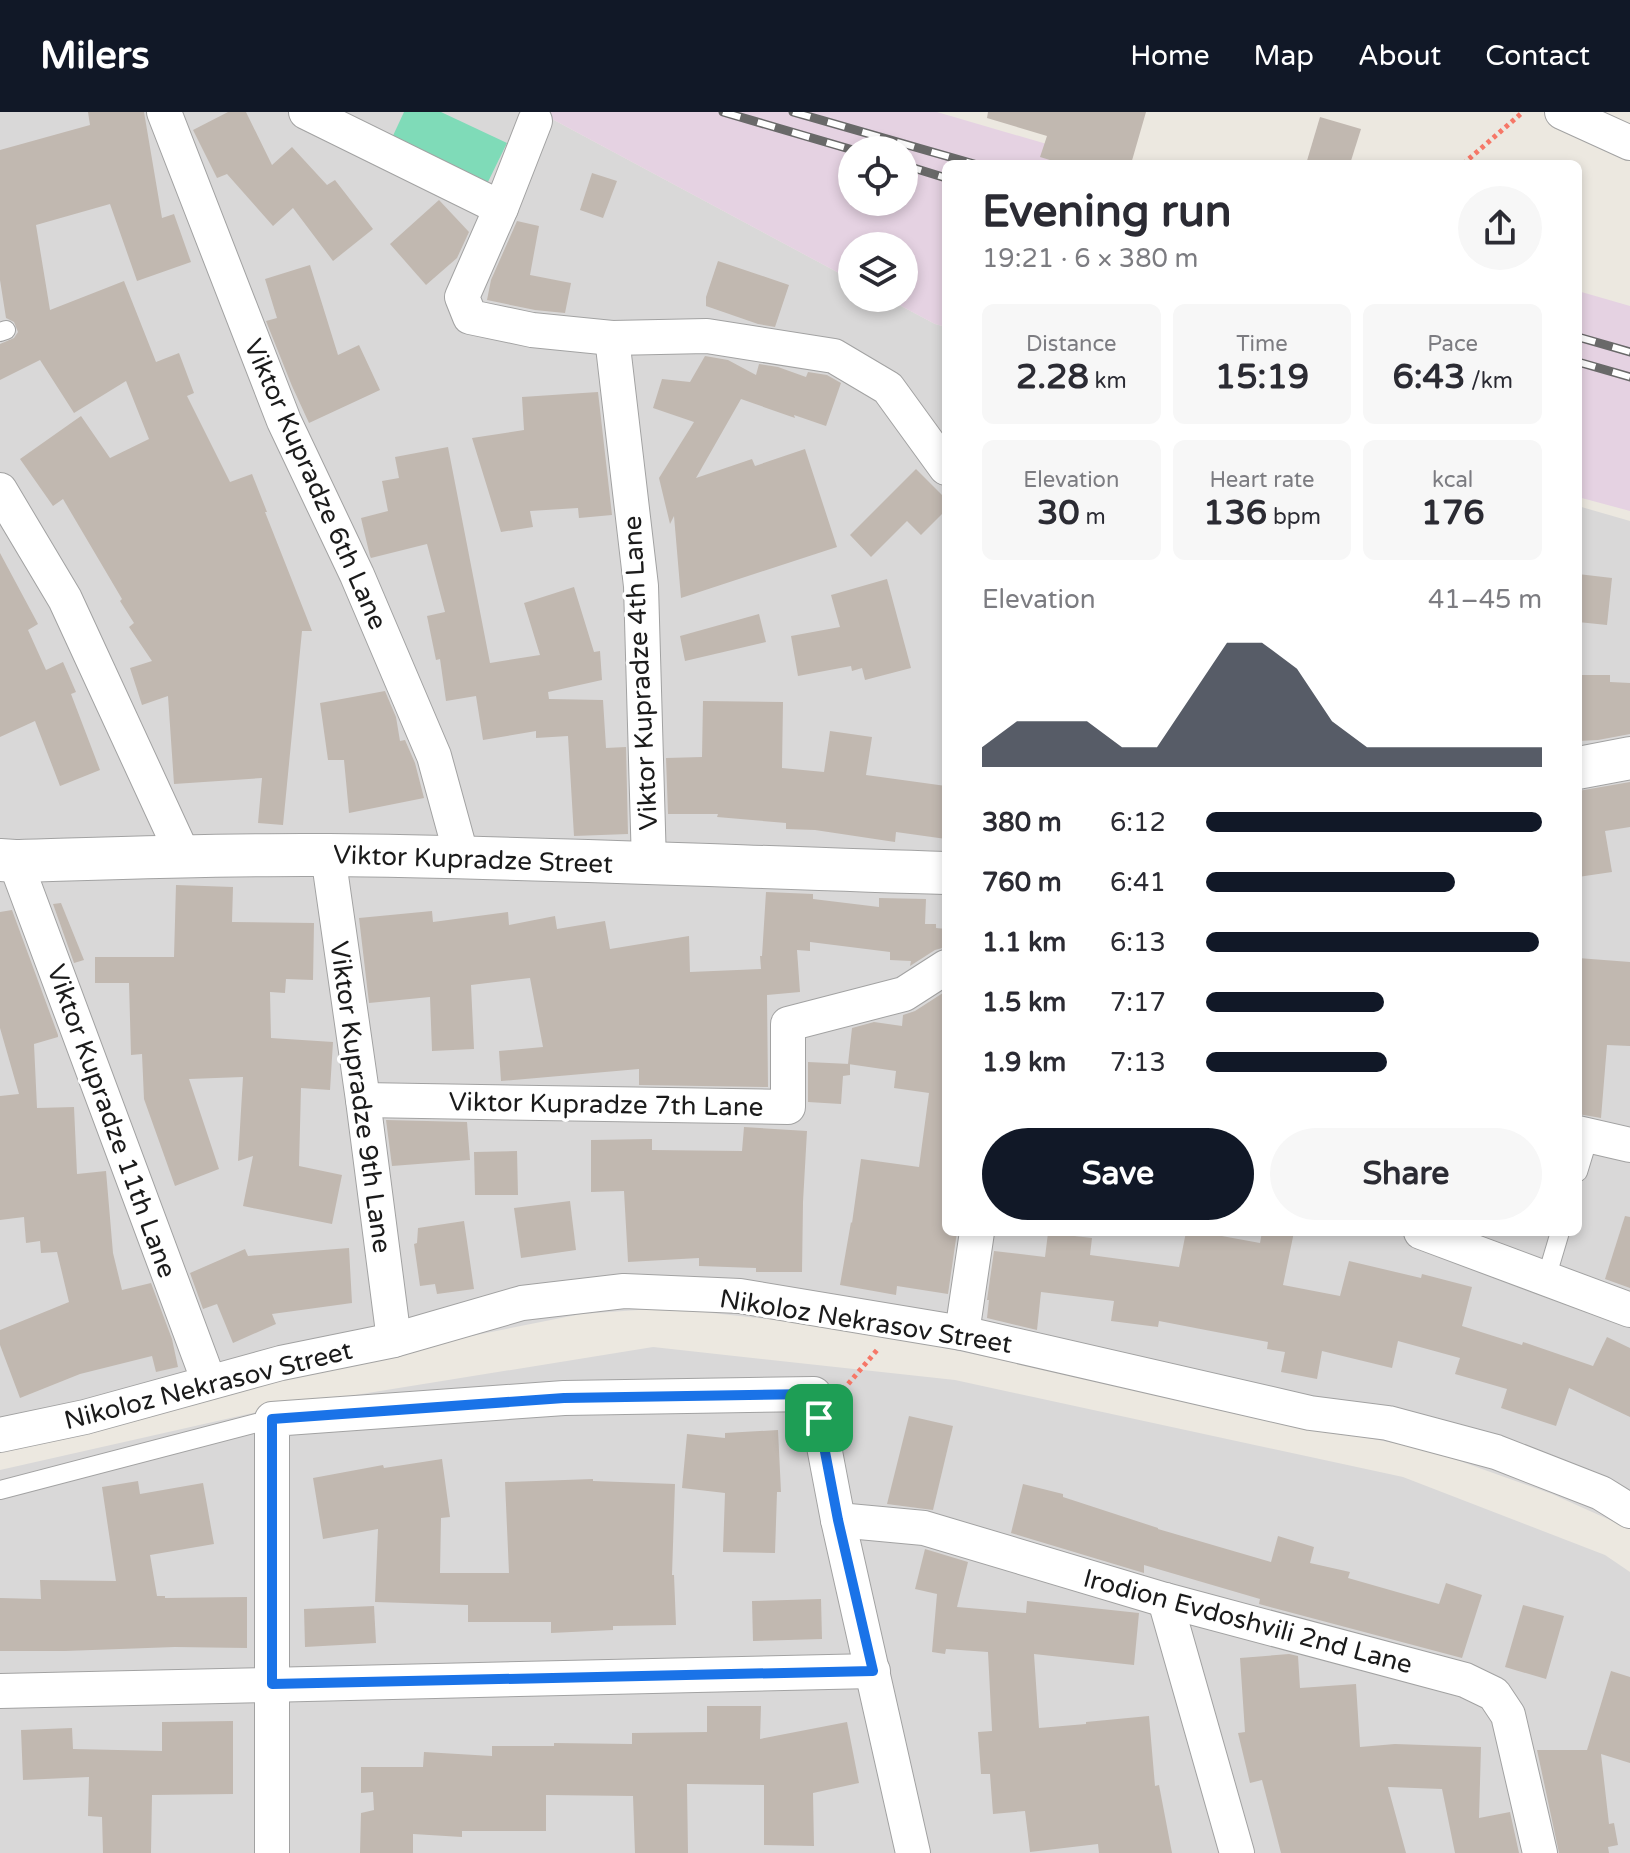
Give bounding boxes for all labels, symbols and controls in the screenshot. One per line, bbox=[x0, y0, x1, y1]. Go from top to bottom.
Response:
text: Milers bbox=[40, 33, 150, 79]
text: Home bbox=[1130, 39, 1210, 73]
text: Map bbox=[1254, 39, 1314, 73]
text: About bbox=[1358, 39, 1441, 73]
text: Contact bbox=[1485, 39, 1590, 73]
map controls bbox=[838, 136, 918, 312]
button: locate bbox=[838, 136, 918, 216]
text: Evening run bbox=[982, 186, 1231, 239]
button: share bbox=[1458, 186, 1542, 270]
button: layers bbox=[838, 232, 918, 312]
text: 19:21 · 6 × 380 m bbox=[982, 243, 1198, 274]
text: Distance bbox=[1026, 331, 1117, 357]
text: Time bbox=[1236, 331, 1288, 357]
text: Pace bbox=[1427, 331, 1478, 357]
street label: Viktor Kupradze 6th Lane bbox=[237, 334, 394, 634]
text: 2.28 bbox=[1016, 357, 1089, 398]
text: 15:19 bbox=[1215, 357, 1309, 398]
text: 6:43 bbox=[1392, 357, 1465, 398]
text: km bbox=[1089, 368, 1127, 394]
text: /km bbox=[1465, 368, 1513, 394]
text: Elevation bbox=[1023, 467, 1119, 493]
text: Heart rate bbox=[1210, 467, 1314, 493]
text: kcal bbox=[1432, 467, 1473, 493]
text: 30 bbox=[1037, 493, 1080, 534]
text: 136 bbox=[1203, 493, 1267, 534]
text: 176 bbox=[1421, 493, 1485, 534]
text: m bbox=[1080, 504, 1106, 530]
text: bpm bbox=[1267, 504, 1321, 530]
street label: Viktor Kupradze 4th Lane bbox=[617, 515, 664, 831]
text: Elevation bbox=[982, 584, 1096, 615]
text: 41–45 m bbox=[1428, 584, 1542, 615]
text: 380 m bbox=[982, 807, 1062, 838]
text: 6:12 bbox=[1110, 807, 1166, 838]
street label: Viktor Kupradze Street bbox=[332, 839, 614, 880]
text: 760 m bbox=[982, 867, 1062, 898]
text: 6:41 bbox=[1110, 867, 1166, 898]
text: 1.1 km bbox=[982, 927, 1066, 958]
text: 6:13 bbox=[1110, 927, 1166, 958]
street label: Viktor Kupradze 9th Lane bbox=[323, 939, 398, 1255]
street label: Viktor Kupradze 11th Lane bbox=[40, 960, 183, 1282]
text: 1.5 km bbox=[982, 987, 1066, 1018]
text: 7:17 bbox=[1110, 987, 1166, 1018]
text: 1.9 km bbox=[982, 1047, 1066, 1078]
text: 7:13 bbox=[1110, 1047, 1166, 1078]
street label: Viktor Kupradze 7th Lane bbox=[448, 1086, 764, 1123]
button: Save bbox=[982, 1128, 1254, 1220]
button: Share bbox=[1270, 1128, 1542, 1220]
street label: Nikoloz Nekrasov Street bbox=[717, 1283, 1014, 1360]
street label: Nikoloz Nekrasov Street bbox=[61, 1335, 355, 1436]
pin bbox=[785, 1384, 853, 1452]
icon: arrive bbox=[797, 1396, 841, 1440]
street label: Irodion Evdoshvili 2nd Lane bbox=[1080, 1563, 1416, 1680]

